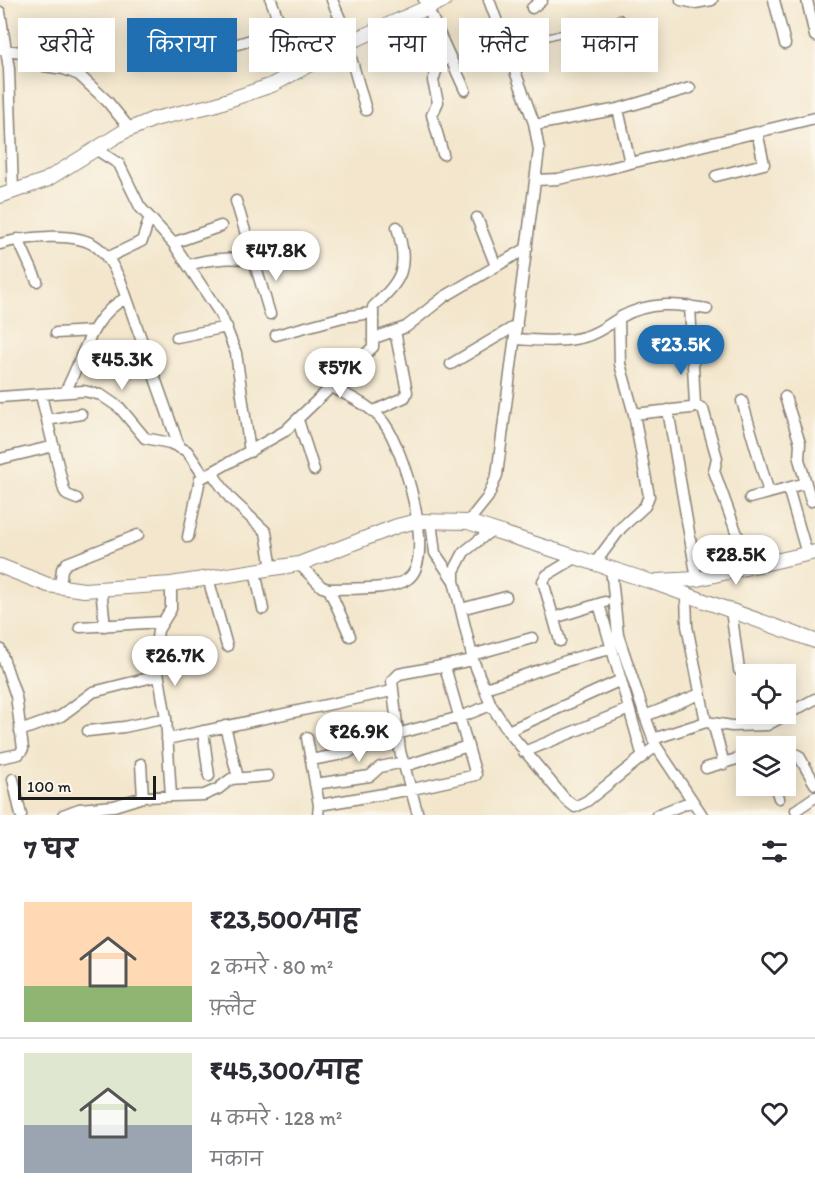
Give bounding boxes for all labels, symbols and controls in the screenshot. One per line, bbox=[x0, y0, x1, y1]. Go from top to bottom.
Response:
chip: खरीदें bbox=[18, 18, 115, 72]
chip: किराया bbox=[127, 18, 237, 72]
chip: फ़िल्टर bbox=[249, 18, 356, 72]
chip: नया bbox=[368, 18, 447, 72]
chip: फ़्लैट bbox=[459, 18, 549, 72]
chip: मकान bbox=[561, 18, 658, 72]
pin: ₹47.8K bbox=[227, 231, 325, 282]
text: ₹47.8K bbox=[246, 238, 306, 262]
pin: ₹23.5K bbox=[632, 325, 730, 376]
text: ₹23.5K bbox=[651, 332, 711, 356]
pin: ₹45.3K bbox=[73, 340, 171, 391]
text: ₹45.3K bbox=[92, 347, 152, 371]
pin: ₹57K bbox=[304, 348, 376, 399]
text: ₹57K bbox=[319, 355, 361, 379]
pin: ₹28.5K bbox=[687, 535, 785, 586]
text: ₹28.5K bbox=[706, 542, 766, 566]
pin: ₹26.7K bbox=[126, 636, 224, 687]
text: ₹26.7K bbox=[146, 643, 204, 667]
map controls bbox=[736, 664, 796, 796]
button: locate bbox=[736, 664, 796, 724]
pin: ₹26.9K bbox=[310, 712, 408, 763]
text: ₹26.9K bbox=[329, 719, 389, 743]
button: layers bbox=[736, 736, 796, 796]
scale bar bbox=[18, 773, 156, 800]
text: 100 m bbox=[27, 777, 71, 796]
text: 7 घर bbox=[24, 833, 77, 865]
icon: filters bbox=[758, 835, 791, 868]
text: ₹23,500/माह bbox=[210, 903, 359, 935]
icon: home bbox=[72, 926, 144, 998]
icon: heart bbox=[758, 946, 791, 979]
text: 2 कमरे · 80 m² bbox=[210, 955, 333, 979]
text: फ़्लैट bbox=[210, 996, 256, 1020]
text: ₹45,300/माह bbox=[210, 1054, 361, 1086]
icon: home bbox=[72, 1077, 144, 1149]
icon: heart bbox=[758, 1097, 791, 1130]
text: 4 कमरे · 128 m² bbox=[210, 1106, 342, 1130]
text: मकान bbox=[210, 1147, 263, 1171]

